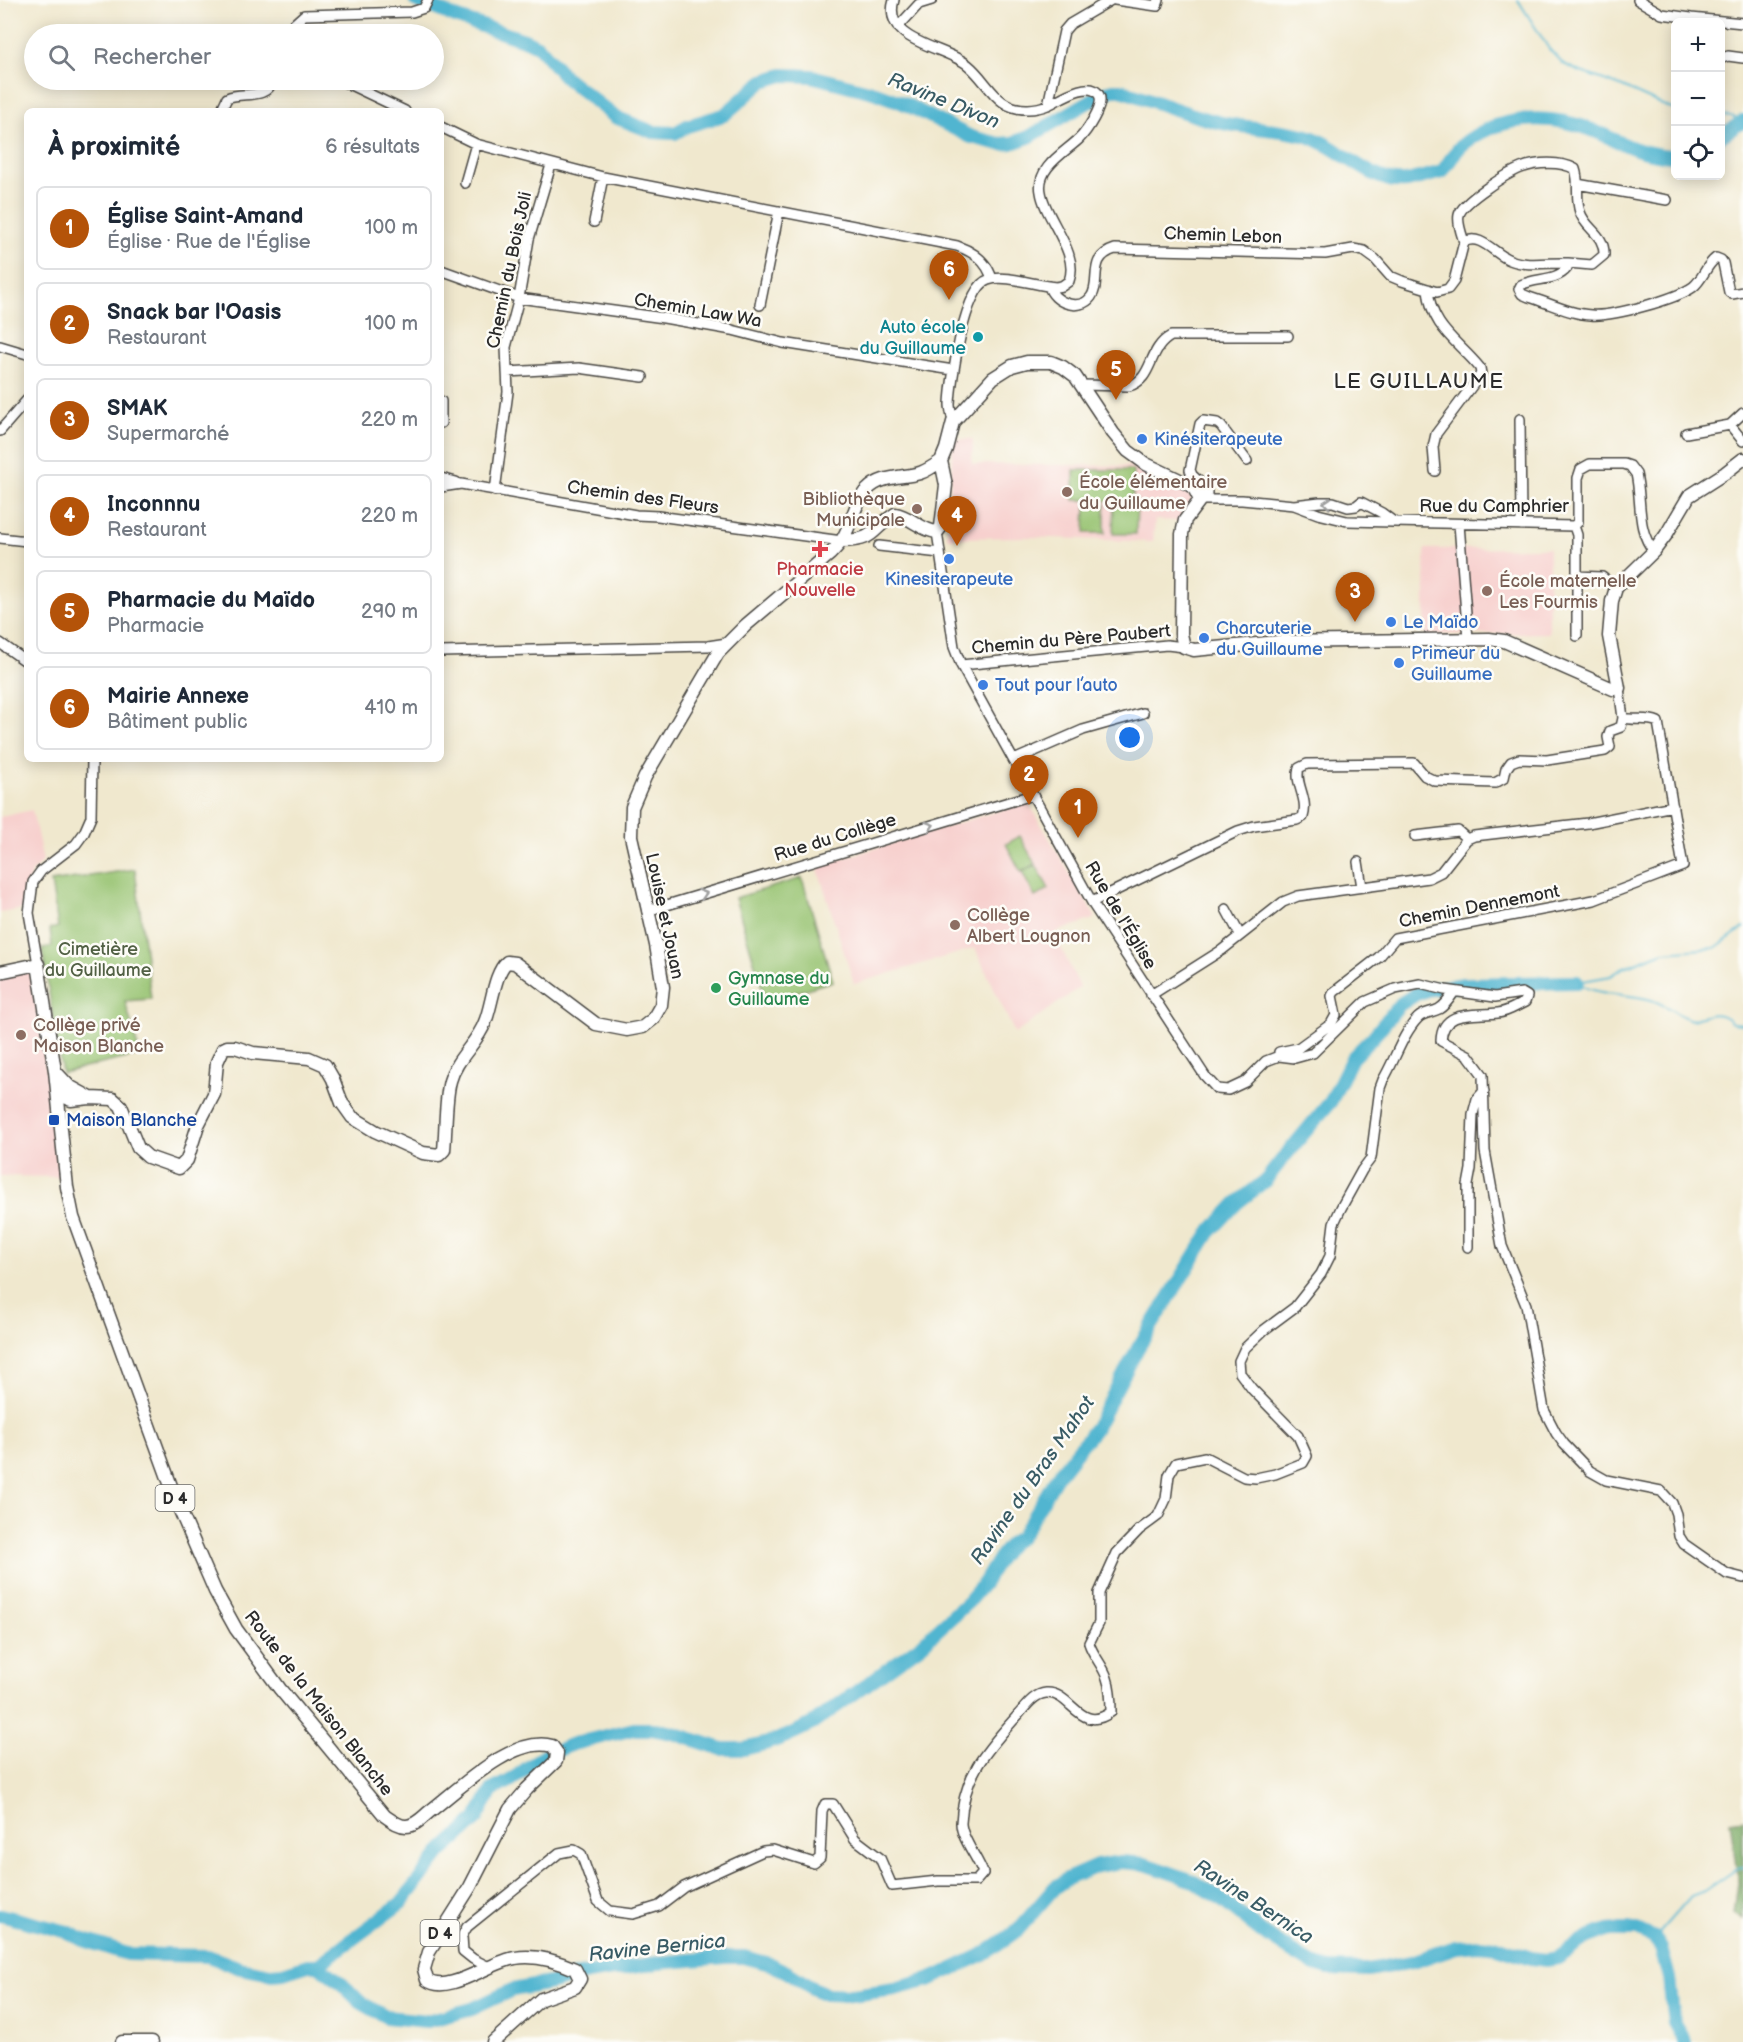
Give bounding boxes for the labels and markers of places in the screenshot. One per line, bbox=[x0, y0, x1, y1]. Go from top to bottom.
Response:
pin: 6 bbox=[930, 250, 968, 300]
place label: Auto école du Guillaume bbox=[859, 317, 966, 359]
marker: Auto école du Guillaume bbox=[971, 330, 985, 344]
pin: 5 bbox=[1096, 350, 1136, 400]
place label: Kinésiterapeute bbox=[1154, 429, 1283, 450]
marker: Kinésiterapeute bbox=[1135, 432, 1149, 446]
place label: École élémentaire du Guillaume bbox=[1079, 470, 1227, 514]
marker: École élémentaire du Guillaume bbox=[1060, 485, 1074, 499]
place label: Bibliothèque Municipale bbox=[803, 489, 905, 531]
pin: 4 bbox=[938, 496, 976, 546]
marker: Bibliothèque Municipale bbox=[910, 502, 924, 516]
marker: Pharmacie Nouvelle bbox=[813, 542, 827, 556]
marker: Kinesiterapeute bbox=[942, 552, 956, 566]
place label: Pharmacie Nouvelle bbox=[776, 559, 864, 601]
place label: Kinesiterapeute bbox=[885, 569, 1014, 590]
place label: École maternelle Les Fourmis bbox=[1499, 569, 1637, 613]
pin: 3 bbox=[1336, 572, 1374, 622]
marker: École maternelle Les Fourmis bbox=[1480, 584, 1494, 598]
place label: Le Maïdo bbox=[1403, 612, 1479, 633]
marker: Le Maïdo bbox=[1384, 615, 1398, 629]
place label: Charcuterie du Guillaume bbox=[1216, 618, 1323, 660]
marker: Charcuterie du Guillaume bbox=[1197, 631, 1211, 645]
place label: Primeur du Guillaume bbox=[1411, 643, 1500, 685]
marker: Primeur du Guillaume bbox=[1392, 656, 1406, 670]
place label: Tout pour l’auto bbox=[995, 675, 1118, 696]
marker: Tout pour l’auto bbox=[976, 678, 990, 692]
pin: 2 bbox=[1010, 756, 1048, 805]
pin: 1 bbox=[1058, 788, 1098, 838]
place label: Collège Albert Lougnon bbox=[967, 905, 1091, 947]
marker: Collège Albert Lougnon bbox=[948, 918, 962, 932]
place label: Gymnase du Guillaume bbox=[728, 968, 830, 1010]
marker: Gymnase du Guillaume bbox=[709, 981, 723, 995]
place label: Collège privé Maison Blanche bbox=[33, 1015, 164, 1057]
marker: Collège privé Maison Blanche bbox=[14, 1028, 28, 1042]
place label: Maison Blanche bbox=[66, 1110, 197, 1131]
marker: Maison Blanche bbox=[47, 1113, 61, 1127]

